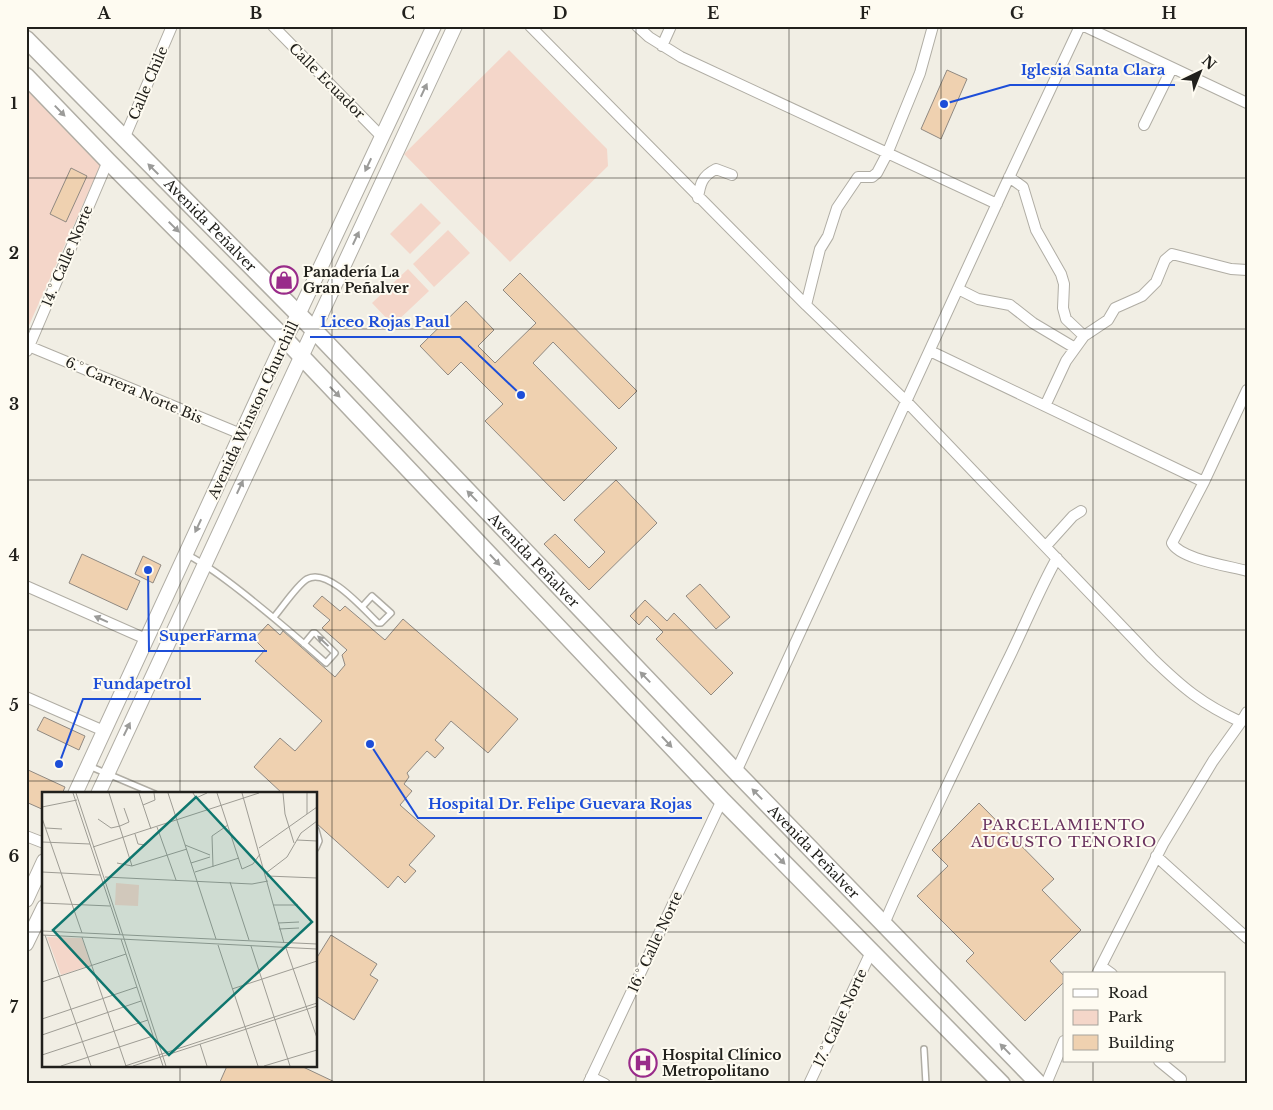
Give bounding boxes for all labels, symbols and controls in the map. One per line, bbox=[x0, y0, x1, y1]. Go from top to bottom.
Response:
text: A bbox=[97, 3, 112, 23]
text: B bbox=[250, 3, 263, 23]
text: C bbox=[401, 3, 415, 23]
text: D bbox=[553, 3, 567, 23]
text: E bbox=[707, 3, 719, 23]
text: F bbox=[859, 3, 871, 23]
text: G bbox=[1010, 3, 1024, 23]
text: H bbox=[1161, 3, 1177, 23]
street label: Calle Ecuador bbox=[285, 39, 369, 123]
street label: Calle Chile bbox=[124, 43, 172, 123]
north arrow bbox=[1176, 48, 1226, 98]
text: N bbox=[1198, 51, 1220, 74]
callout: Iglesia Santa Clara bbox=[1010, 55, 1175, 85]
text: Iglesia Santa Clara bbox=[1021, 60, 1166, 79]
one-way arrow bbox=[421, 83, 429, 97]
text: 1 bbox=[11, 93, 18, 113]
one-way arrow bbox=[54, 104, 66, 116]
one-way arrow bbox=[364, 158, 373, 173]
one-way arrow bbox=[147, 163, 159, 175]
street label: Avenida Peñalver bbox=[160, 174, 260, 276]
street label: 14.° Calle Norte bbox=[38, 203, 96, 309]
one-way arrow bbox=[167, 221, 179, 233]
one-way arrow bbox=[353, 231, 361, 245]
text: 2 bbox=[9, 243, 19, 263]
place label: Panadería La Gran Peñalver bbox=[303, 263, 409, 297]
shop icon: Panadería La Gran Peñalver bbox=[269, 265, 299, 295]
callout: Liceo Rojas Paul bbox=[310, 307, 460, 337]
text: Liceo Rojas Paul bbox=[320, 312, 450, 331]
street label: Avenida Winston Churchill bbox=[203, 318, 302, 503]
street label: 6.° Carrera Norte Bis bbox=[63, 353, 205, 427]
one-way arrow bbox=[329, 385, 341, 397]
text: 3 bbox=[9, 394, 19, 414]
one-way arrow bbox=[237, 480, 245, 494]
one-way arrow bbox=[466, 490, 478, 502]
street label: Avenida Peñalver bbox=[484, 509, 583, 612]
one-way arrow bbox=[194, 519, 202, 533]
text: 4 bbox=[9, 545, 19, 565]
one-way arrow bbox=[489, 554, 501, 566]
one-way arrow bbox=[94, 615, 108, 623]
callout: SuperFarma bbox=[149, 621, 267, 651]
text: SuperFarma bbox=[159, 626, 257, 645]
one-way arrow bbox=[316, 635, 329, 646]
callout: Fundapetrol bbox=[83, 669, 201, 699]
one-way arrow bbox=[639, 671, 651, 683]
text: Fundapetrol bbox=[93, 674, 192, 693]
text: 5 bbox=[9, 695, 19, 715]
one-way arrow bbox=[124, 722, 132, 736]
one-way arrow bbox=[661, 735, 673, 747]
callout: Hospital Dr. Felipe Guevara Rojas bbox=[418, 788, 702, 818]
one-way arrow bbox=[751, 788, 763, 800]
inset map bbox=[42, 792, 318, 1068]
text: Hospital Dr. Felipe Guevara Rojas bbox=[428, 794, 692, 813]
street label: Avenida Peñalver bbox=[763, 801, 863, 903]
district label: PARCELAMIENTO AUGUSTO TENORIO bbox=[970, 815, 1157, 851]
text: 6 bbox=[9, 846, 20, 866]
one-way arrow bbox=[774, 852, 786, 864]
street label: 16.° Calle Norte bbox=[624, 889, 686, 995]
street label: 17.° Calle Norte bbox=[809, 966, 871, 1070]
legend bbox=[1063, 972, 1226, 1062]
text: Road bbox=[1108, 983, 1148, 1002]
text: 7 bbox=[10, 997, 19, 1017]
text: Park bbox=[1108, 1007, 1144, 1026]
text: Building bbox=[1108, 1033, 1175, 1052]
one-way arrow bbox=[999, 1043, 1011, 1055]
place label: Hospital Clínico Metropolitano bbox=[662, 1046, 781, 1080]
hospital icon: Hospital Clínico Metropolitano bbox=[628, 1048, 658, 1078]

